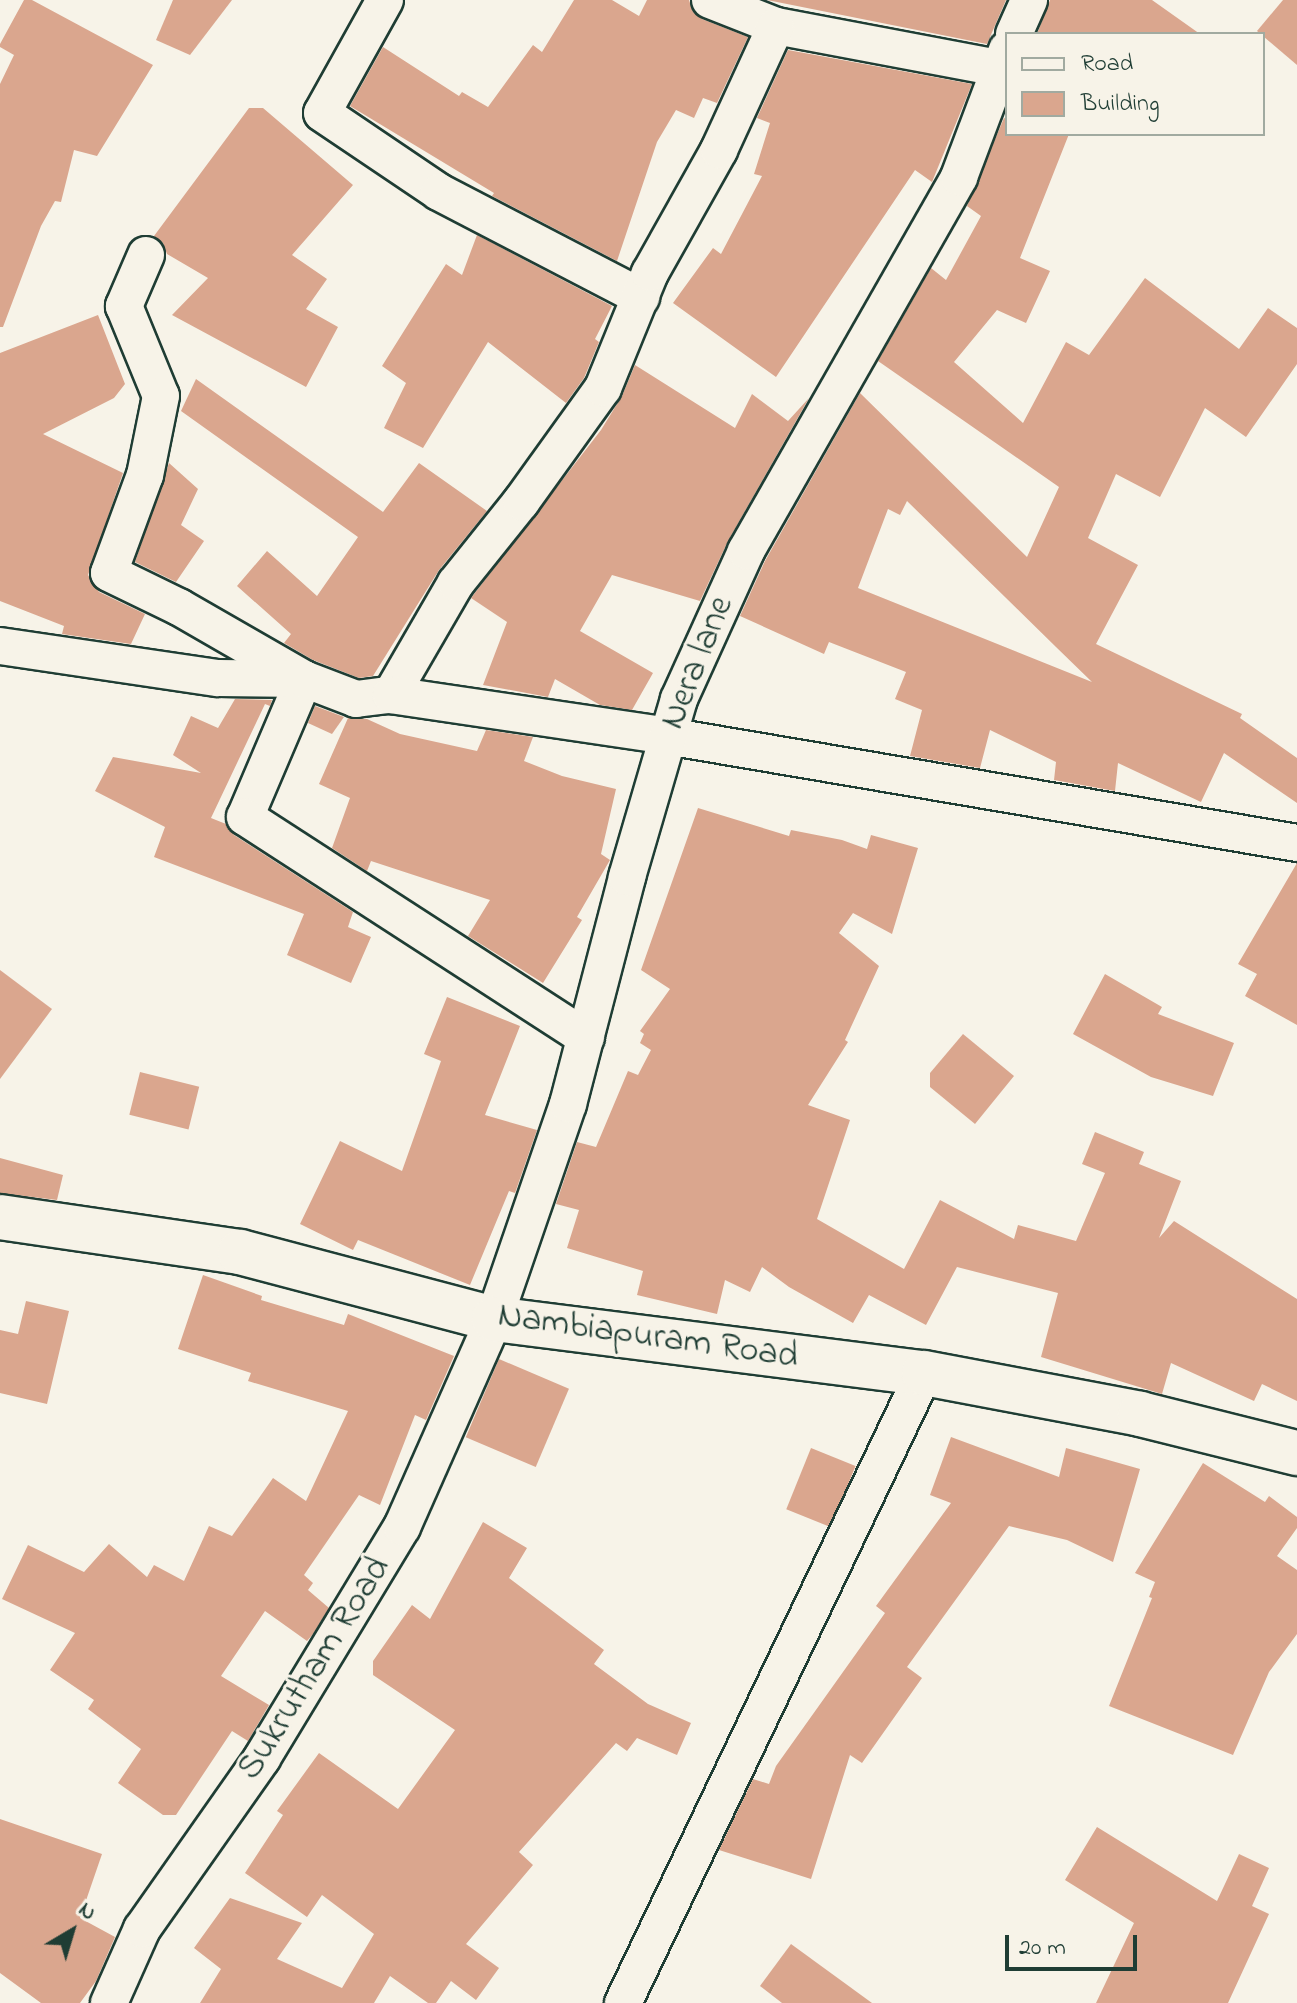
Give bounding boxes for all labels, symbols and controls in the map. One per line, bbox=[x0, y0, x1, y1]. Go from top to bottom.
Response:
legend bbox=[1005, 32, 1265, 136]
text: Road bbox=[1081, 47, 1133, 82]
text: Building bbox=[1081, 87, 1160, 122]
street label: Nera lane bbox=[652, 590, 744, 736]
street label: Nambiapuram Road bbox=[495, 1295, 801, 1379]
street label: Sukrutham Road bbox=[229, 1549, 401, 1789]
north arrow bbox=[32, 1891, 112, 1971]
text: N bbox=[71, 1895, 102, 1929]
scale bar bbox=[1009, 1919, 1141, 1969]
text: 20 m bbox=[1019, 1931, 1066, 1966]

